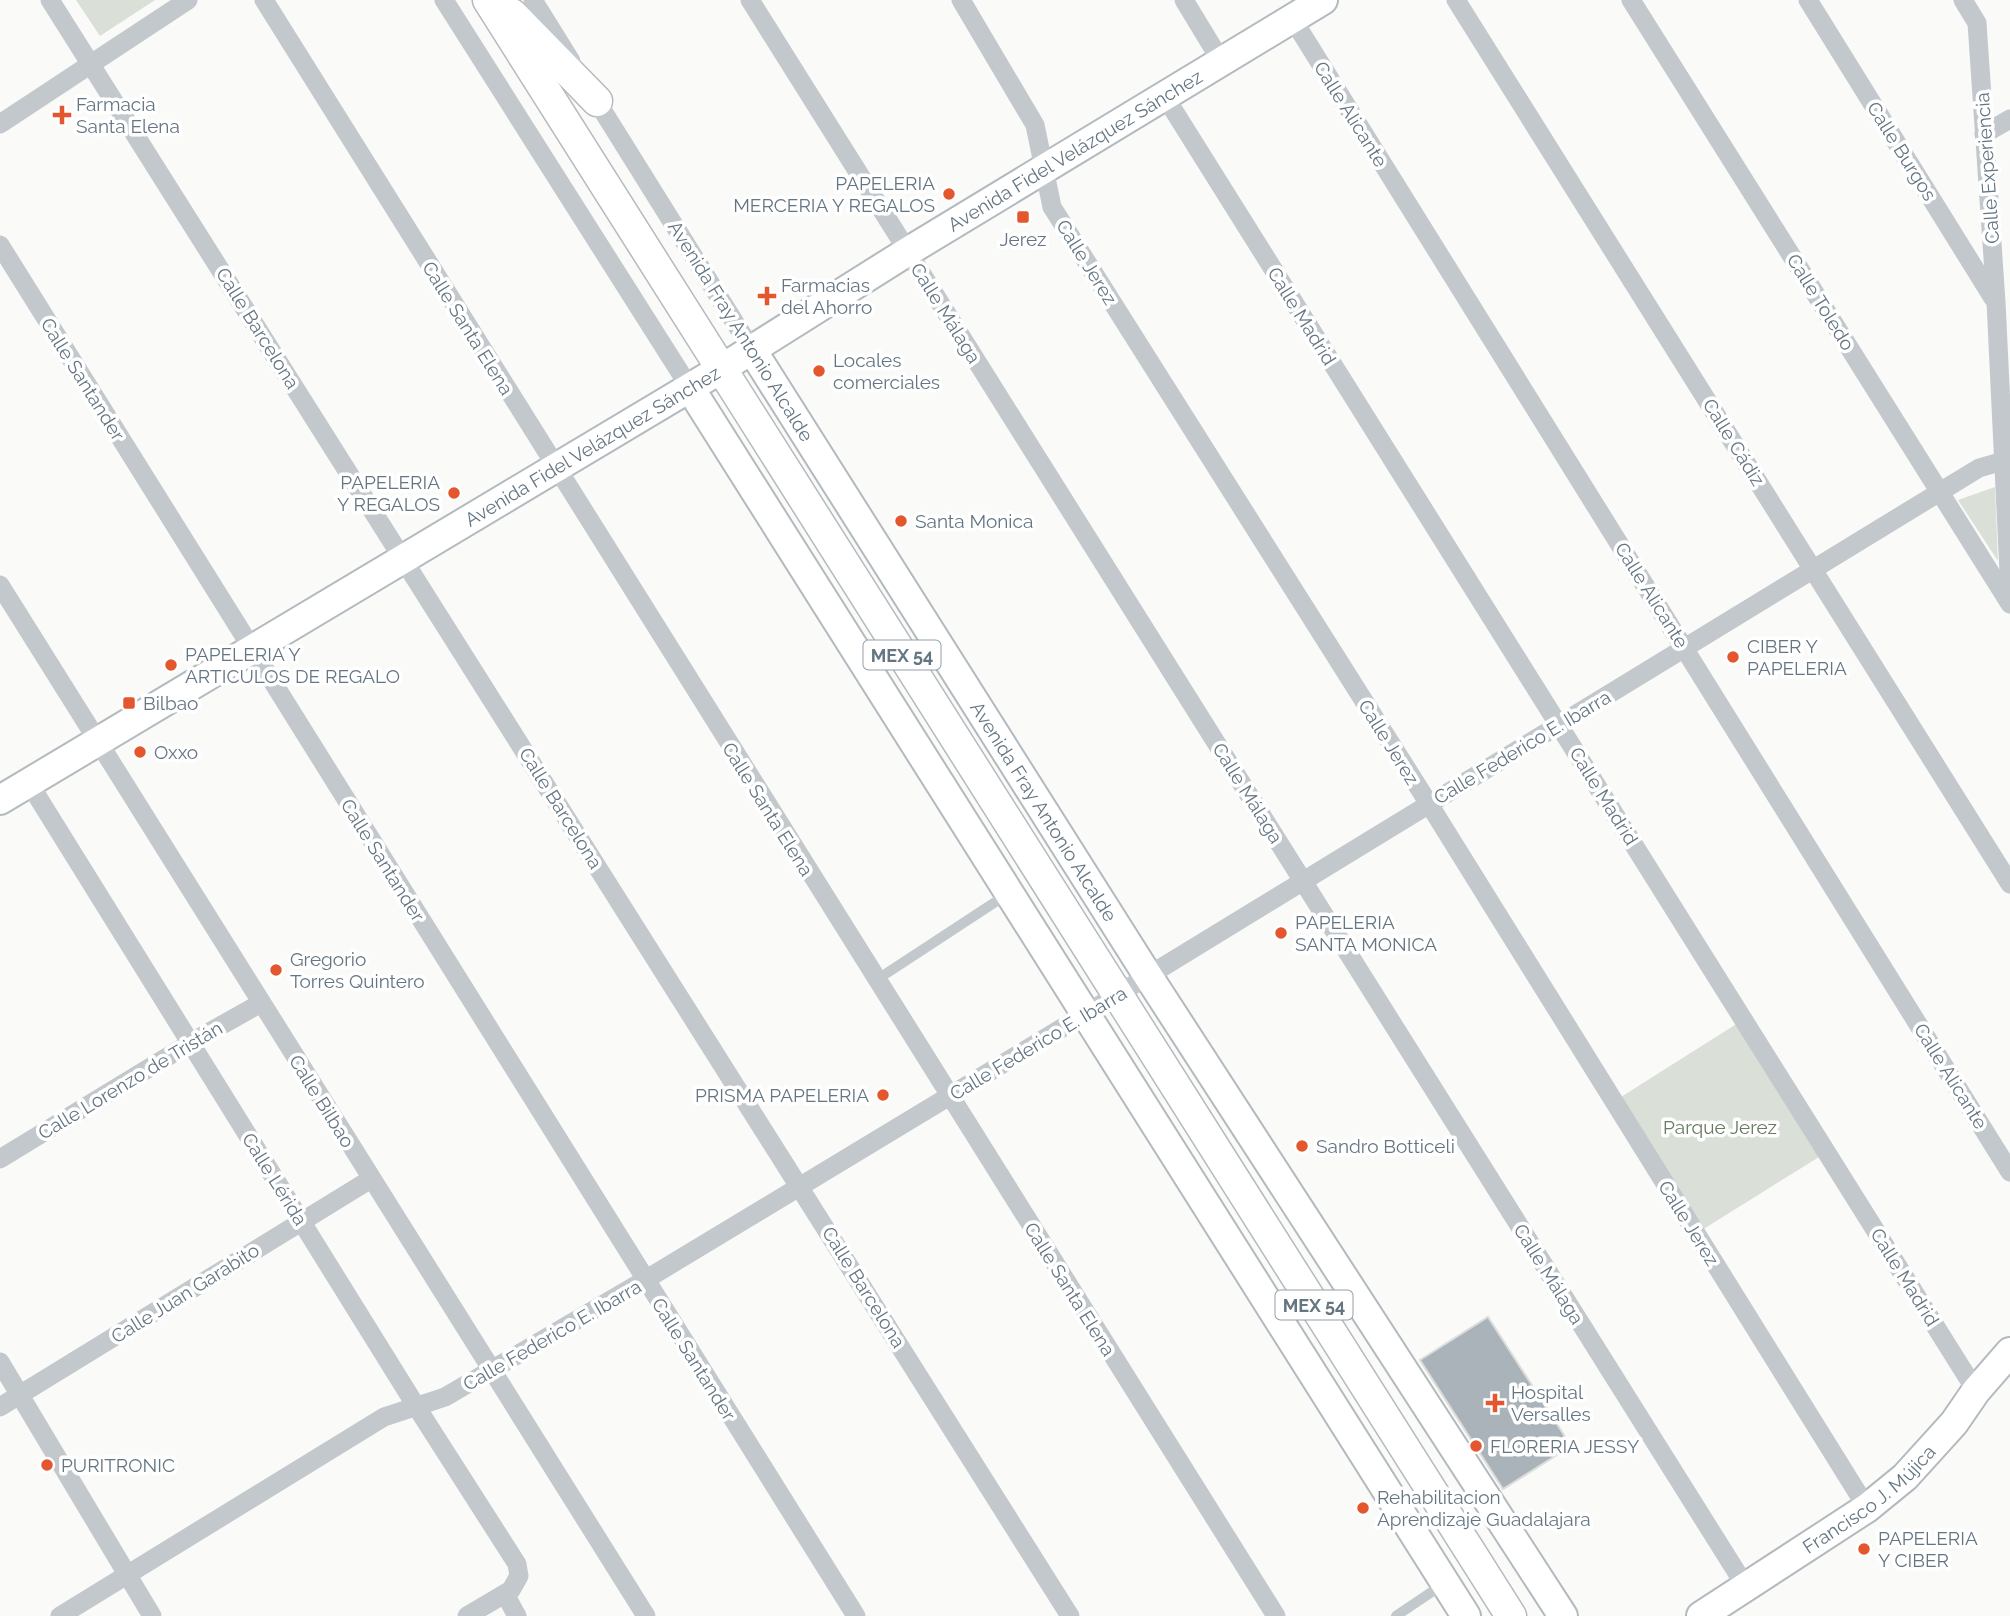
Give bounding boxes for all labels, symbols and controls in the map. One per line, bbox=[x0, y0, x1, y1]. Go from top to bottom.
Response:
street label: Calle Alicante bbox=[1310, 57, 1392, 171]
street label: Avenida Fidel Velázquez Sánchez bbox=[944, 65, 1206, 236]
street label: Calle Experiencia bbox=[1971, 92, 2003, 244]
place label: Farmacia Santa Elena bbox=[76, 93, 180, 137]
street label: Calle Burgos bbox=[1863, 98, 1941, 204]
marker: Farmacia Santa Elena bbox=[54, 107, 70, 123]
place label: PAPELERIA MERCERIA Y REGALOS bbox=[733, 172, 935, 216]
marker: PAPELERIA MERCERIA Y REGALOS bbox=[941, 186, 957, 202]
marker: Jerez bbox=[1015, 209, 1031, 225]
street label: Calle Jerez bbox=[1052, 215, 1122, 309]
street label: Avenida Fray Antonio Alcalde bbox=[664, 217, 818, 445]
place label: Jerez bbox=[1000, 228, 1046, 250]
street label: Calle Toledo bbox=[1783, 250, 1859, 354]
street label: Calle Santa Elena bbox=[418, 257, 518, 399]
street label: Calle Málaga bbox=[906, 259, 986, 367]
street label: Calle Barcelona bbox=[212, 263, 304, 393]
street label: Calle Madrid bbox=[1263, 263, 1341, 369]
place label: Farmacias del Ahorro bbox=[781, 274, 872, 318]
marker: Farmacias del Ahorro bbox=[759, 288, 775, 304]
street label: Calle Santander bbox=[37, 314, 130, 444]
place label: Locales comerciales bbox=[833, 349, 940, 393]
street label: Avenida Fidel Velázquez Sánchez bbox=[461, 361, 724, 531]
marker: Locales comerciales bbox=[811, 363, 827, 379]
street label: Calle Cádiz bbox=[1699, 394, 1769, 490]
place label: PAPELERIA Y REGALOS bbox=[337, 471, 440, 515]
marker: PAPELERIA Y REGALOS bbox=[446, 485, 462, 501]
place label: Santa Monica bbox=[915, 510, 1033, 532]
marker: Santa Monica bbox=[893, 513, 909, 529]
street label: Calle Alicante bbox=[1611, 538, 1693, 652]
place label: CIBER Y PAPELERIA bbox=[1747, 635, 1847, 679]
road number: MEX 54 bbox=[864, 640, 940, 670]
place label: PAPELERIA Y ARTICULOS DE REGALO bbox=[185, 643, 400, 687]
marker: CIBER Y PAPELERIA bbox=[1725, 649, 1741, 665]
marker: PAPELERIA Y ARTICULOS DE REGALO bbox=[163, 657, 179, 673]
street label: Calle Federico E. Ibarra bbox=[1430, 686, 1614, 808]
place label: Bilbao bbox=[143, 692, 198, 714]
marker: Bilbao bbox=[121, 695, 137, 711]
street label: Calle Jerez bbox=[1354, 695, 1424, 789]
street label: Avenida Fray Antonio Alcalde bbox=[966, 697, 1122, 925]
street label: Calle Santa Elena bbox=[718, 738, 818, 880]
street label: Calle Málaga bbox=[1208, 739, 1288, 847]
place label: Oxxo bbox=[154, 741, 198, 763]
street label: Calle Barcelona bbox=[515, 743, 607, 873]
street label: Calle Madrid bbox=[1565, 743, 1643, 849]
marker: Oxxo bbox=[132, 744, 148, 760]
street label: Calle Santander bbox=[337, 795, 430, 925]
place label: PAPELERIA SANTA MONICA bbox=[1295, 911, 1437, 955]
marker: PAPELERIA SANTA MONICA bbox=[1273, 925, 1289, 941]
place label: Gregorio Torres Quintero bbox=[290, 948, 425, 992]
marker: Gregorio Torres Quintero bbox=[268, 962, 284, 978]
street label: Calle Federico E. Ibarra bbox=[946, 982, 1130, 1104]
street label: Calle Lorenzo de Tristán bbox=[34, 1016, 226, 1144]
street label: Calle Alicante bbox=[1910, 1019, 1992, 1133]
street label: Calle Bilbao bbox=[285, 1051, 359, 1151]
place label: PRISMA PAPELERIA bbox=[695, 1084, 869, 1106]
marker: PRISMA PAPELERIA bbox=[875, 1087, 891, 1103]
park label: Parque Jerez bbox=[1663, 1116, 1777, 1138]
street label: Calle Lérida bbox=[238, 1129, 312, 1229]
place label: Sandro Botticeli bbox=[1316, 1135, 1455, 1157]
marker: Sandro Botticeli bbox=[1294, 1138, 1310, 1154]
street label: Calle Jerez bbox=[1654, 1176, 1724, 1270]
street label: Calle Santa Elena bbox=[1020, 1218, 1120, 1360]
street label: Calle Málaga bbox=[1509, 1220, 1589, 1328]
street label: Calle Barcelona bbox=[818, 1222, 910, 1352]
street label: Calle Madrid bbox=[1866, 1224, 1944, 1330]
street label: Calle Juan Garabito bbox=[107, 1239, 263, 1347]
street label: Calle Federico E. Ibarra bbox=[459, 1275, 645, 1395]
road number: MEX 54 bbox=[1276, 1290, 1352, 1320]
street label: Calle Santander bbox=[648, 1294, 741, 1424]
place label: Hospital Versalles bbox=[1511, 1381, 1591, 1425]
marker: Hospital Versalles bbox=[1485, 1393, 1505, 1413]
place label: FLORERIA JESSY bbox=[1490, 1435, 1640, 1457]
marker: FLORERIA JESSY bbox=[1468, 1438, 1484, 1454]
street label: Francisco J. Mújica bbox=[1799, 1440, 1940, 1558]
place label: PURITRONIC bbox=[61, 1454, 175, 1476]
marker: PURITRONIC bbox=[39, 1457, 55, 1473]
place label: Rehabilitacion Aprendizaje Guadalajara bbox=[1377, 1486, 1591, 1530]
marker: Rehabilitacion Aprendizaje Guadalajara bbox=[1355, 1500, 1371, 1516]
place label: PAPELERIA Y CIBER bbox=[1878, 1527, 1978, 1571]
marker: PAPELERIA Y CIBER bbox=[1856, 1541, 1872, 1557]

